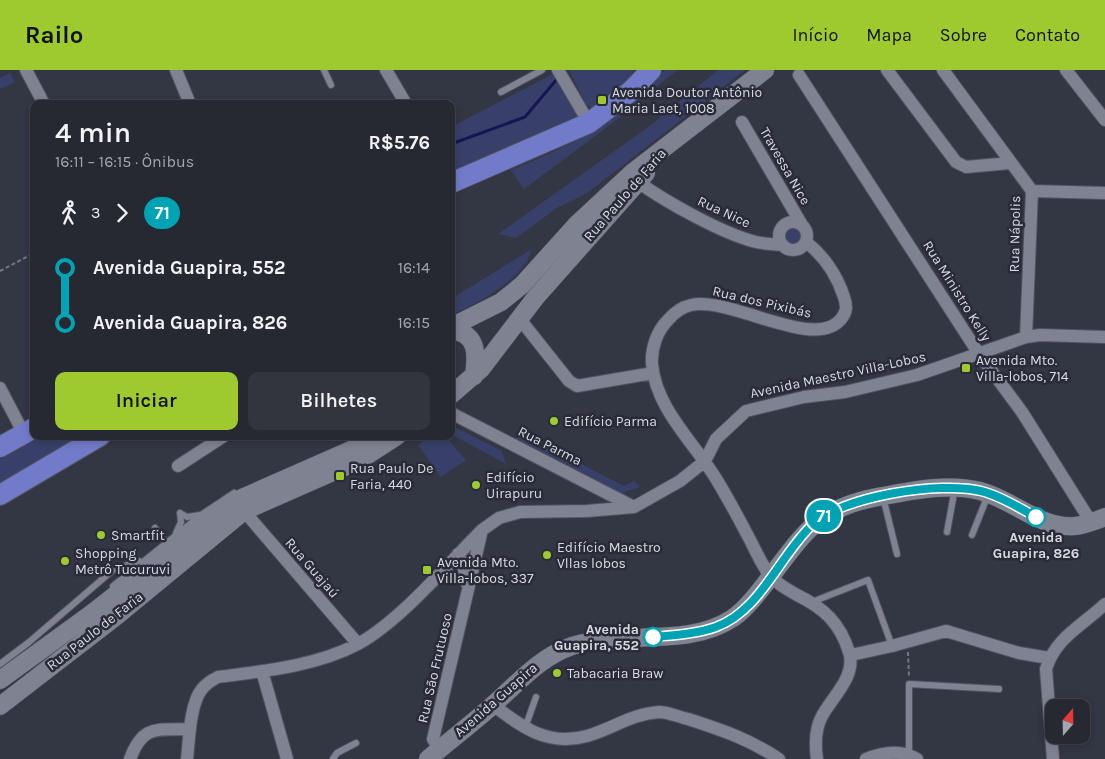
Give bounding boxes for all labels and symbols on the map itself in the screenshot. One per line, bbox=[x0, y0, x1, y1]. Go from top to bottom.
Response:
place label: Avenida Doutor Antônio Maria Laet, 1008 bbox=[612, 84, 762, 117]
marker: Avenida Doutor Antônio Maria Laet, 1008 bbox=[596, 94, 608, 106]
street label: Travessa Nice bbox=[756, 124, 814, 208]
street label: Rua Paulo de Faria bbox=[580, 145, 670, 245]
street label: Rua Nice bbox=[695, 192, 753, 232]
street label: Rua Nápolis bbox=[1006, 196, 1024, 272]
street label: Rua Ministro Kelly bbox=[919, 238, 995, 345]
street label: Rua dos Pixibás bbox=[711, 282, 813, 322]
street label: Avenida Maestro Villa-Lobos bbox=[749, 348, 927, 402]
place label: Avenida Mto. Villa-lobos, 714 bbox=[976, 352, 1069, 385]
marker: Avenida Mto. Villa-lobos, 714 bbox=[960, 362, 972, 374]
place label: Edifício Parma bbox=[564, 413, 657, 430]
marker: Edifício Parma bbox=[548, 415, 560, 427]
street label: Rua Parma bbox=[515, 423, 585, 469]
place label: Rua Paulo De Faria, 440 bbox=[350, 460, 433, 493]
place label: Edifício Uirapuru bbox=[486, 469, 542, 502]
marker: Rua Paulo De Faria, 440 bbox=[334, 470, 346, 482]
marker: Edifício Uirapuru bbox=[470, 479, 482, 491]
line badge: 71 bbox=[802, 500, 846, 532]
marker: Avenida Guapira, 826 bbox=[1026, 507, 1046, 527]
place label: Smartfit bbox=[111, 527, 165, 544]
marker: Smartfit bbox=[95, 529, 107, 541]
place label: Avenida Guapira, 826 bbox=[993, 529, 1079, 562]
street label: Rua Guajaú bbox=[281, 535, 343, 601]
place label: Edifício Maestro Vllas lobos bbox=[557, 539, 661, 572]
place label: Shopping Metrô Tucuruvi bbox=[75, 545, 170, 578]
marker: Edifício Maestro Vllas lobos bbox=[541, 549, 553, 561]
place label: Avenida Mto. Villa-lobos, 337 bbox=[437, 554, 534, 587]
marker: Shopping Metrô Tucuruvi bbox=[59, 555, 71, 567]
marker: Avenida Mto. Villa-lobos, 337 bbox=[421, 564, 433, 576]
street label: Rua Paulo de Faria bbox=[44, 588, 146, 674]
street label: Rua São Frutuoso bbox=[414, 611, 456, 725]
place label: Avenida Guapira, 552 bbox=[554, 621, 639, 654]
marker: Avenida Guapira, 552 bbox=[643, 627, 663, 647]
street label: Avenida Guapira bbox=[451, 659, 541, 741]
place label: Tabacaria Braw bbox=[567, 665, 663, 682]
marker: Tabacaria Braw bbox=[551, 667, 563, 679]
north arrow bbox=[1045, 699, 1090, 744]

